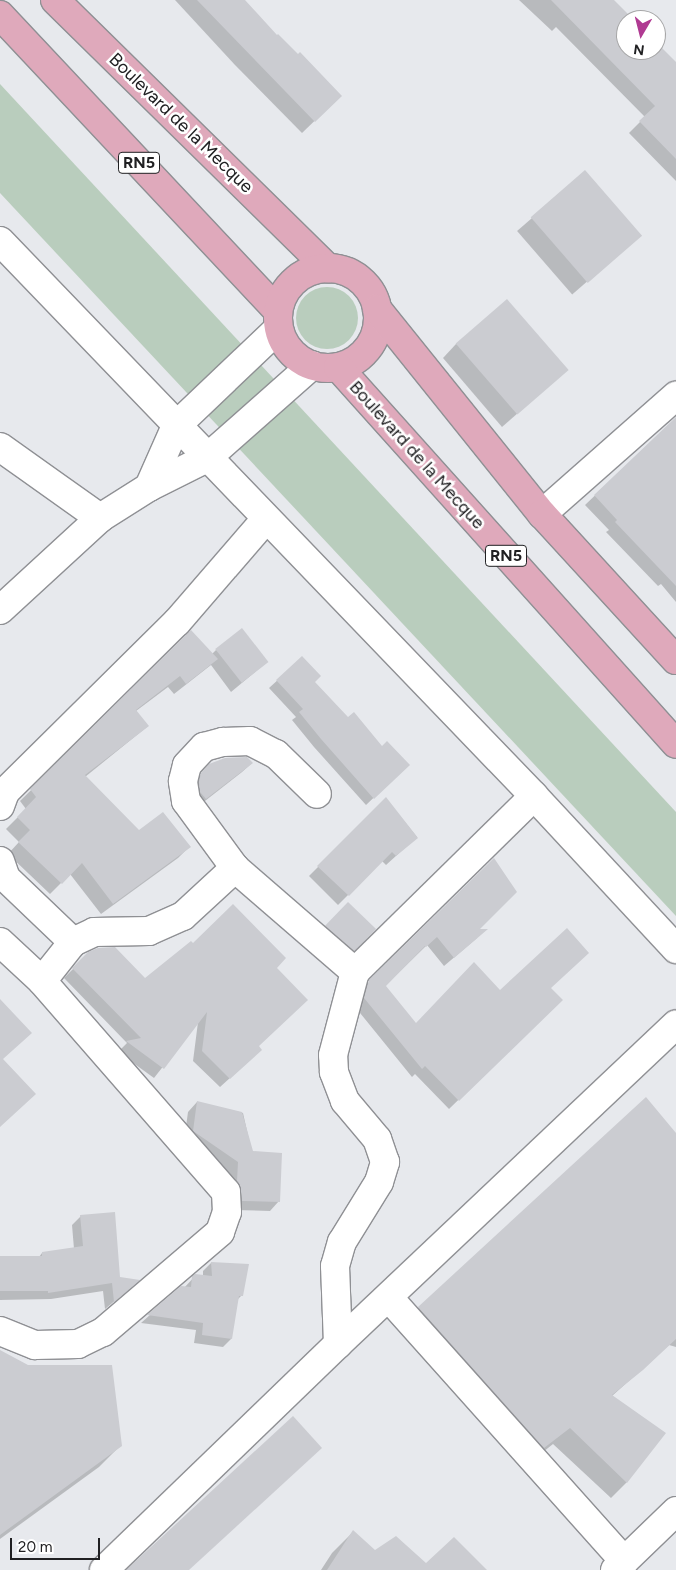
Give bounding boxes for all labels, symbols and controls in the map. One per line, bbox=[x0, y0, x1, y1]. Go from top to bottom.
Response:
north arrow bbox=[616, 10, 666, 60]
text: N bbox=[632, 40, 646, 59]
street label: Boulevard de la Mecque bbox=[104, 49, 258, 197]
road number: RN5 bbox=[118, 150, 160, 177]
street label: Boulevard de la Mecque bbox=[345, 376, 489, 534]
road number: RN5 bbox=[485, 542, 527, 570]
scale bar bbox=[12, 1528, 102, 1560]
text: 20 m bbox=[18, 1538, 52, 1556]

